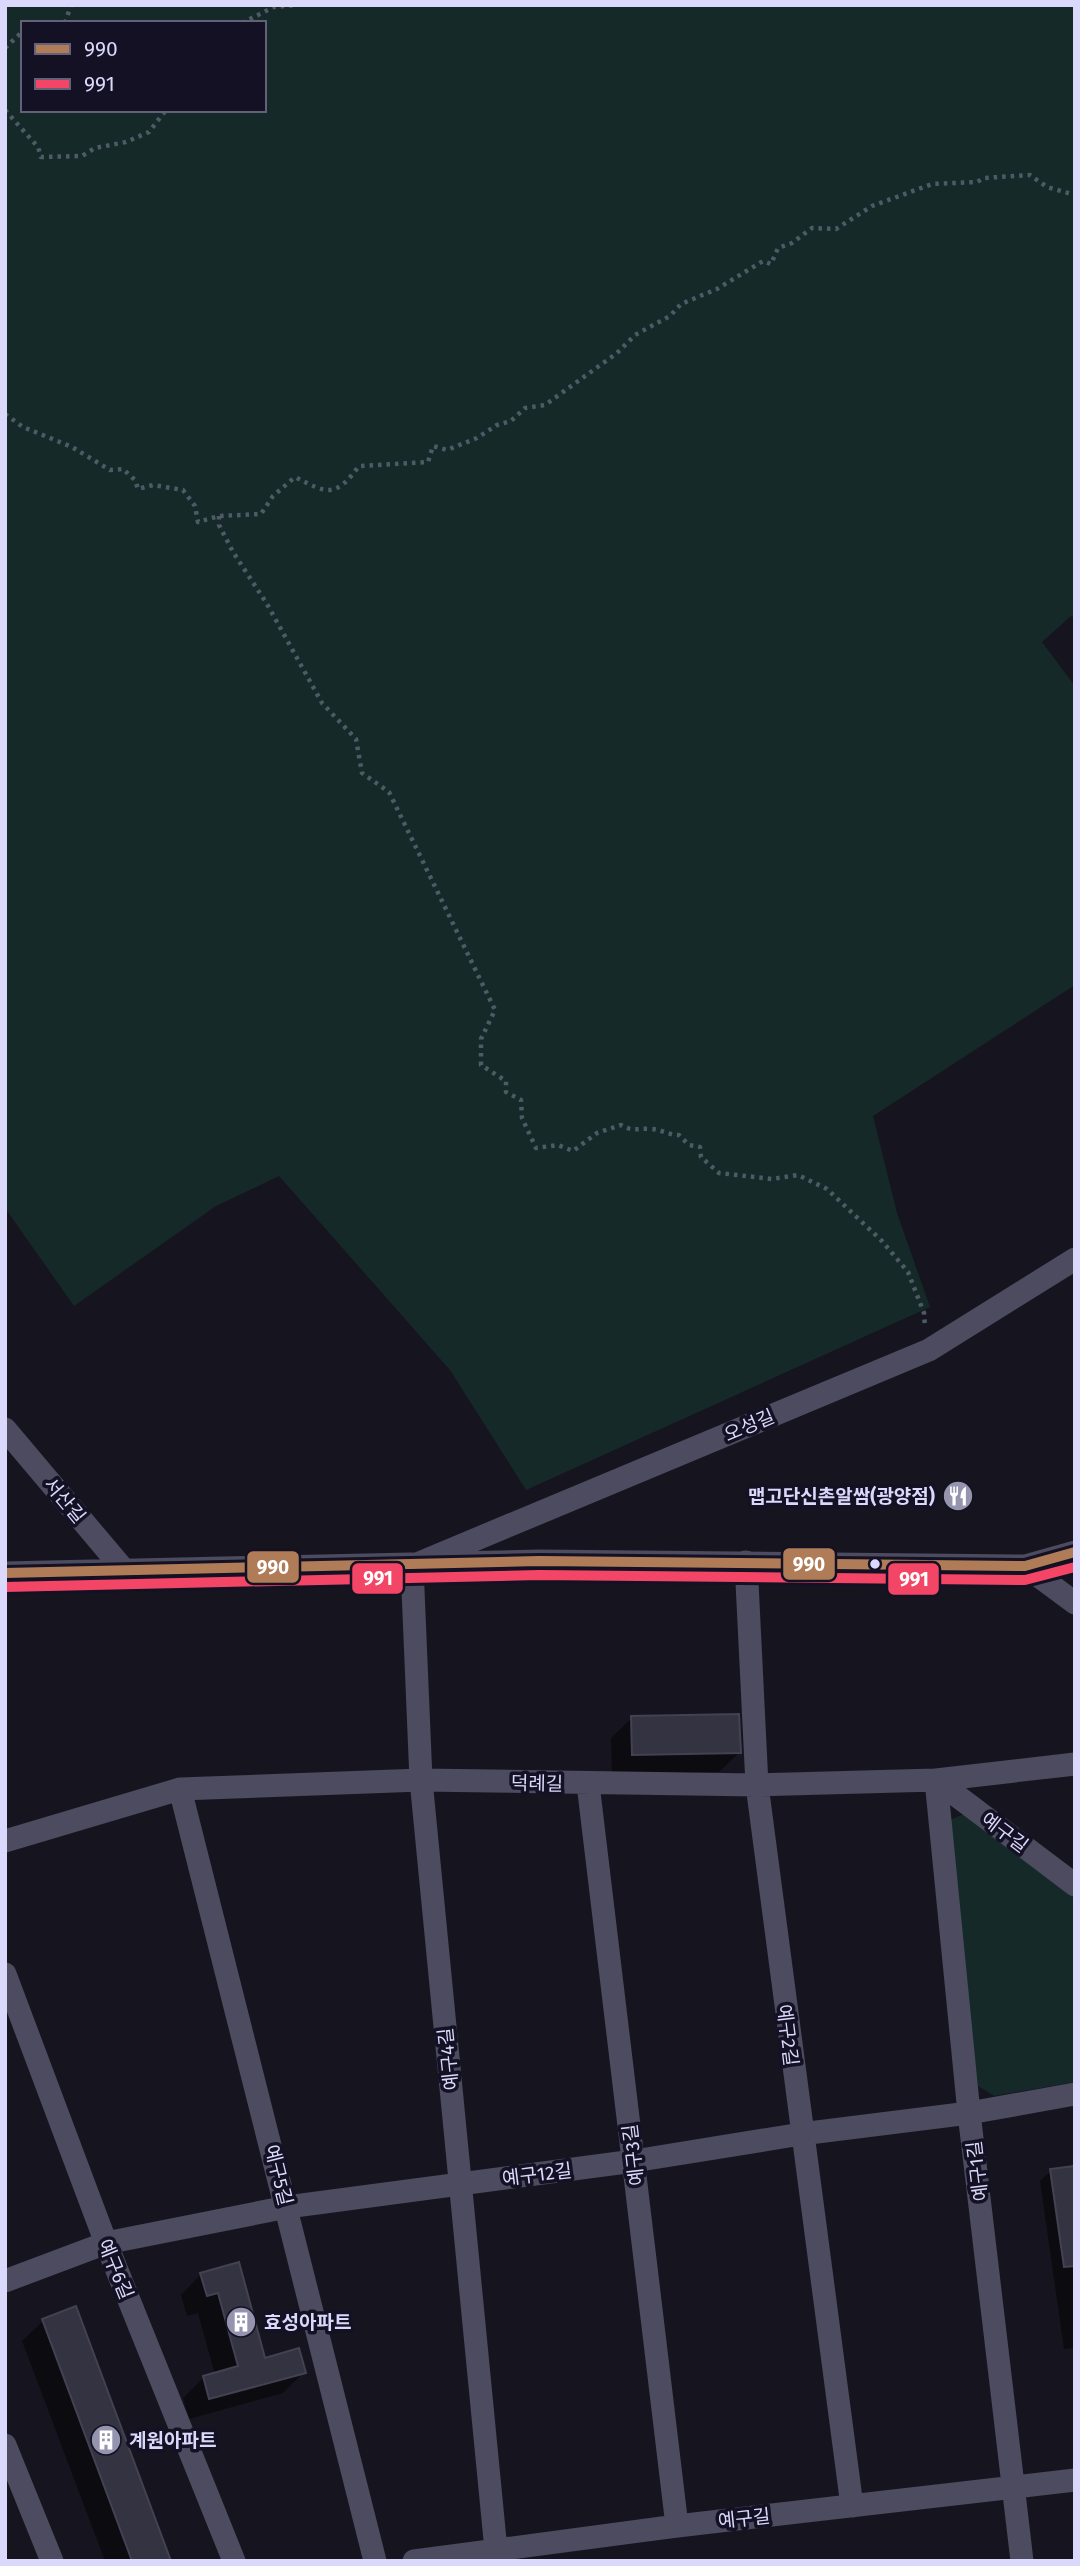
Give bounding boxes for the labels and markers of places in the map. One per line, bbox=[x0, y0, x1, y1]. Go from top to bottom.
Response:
restaurant icon: 맵고단신촌알쌈(광양점) bbox=[941, 1479, 975, 1513]
place label: 맵고단신촌알쌈(광양점) bbox=[748, 1485, 935, 1508]
unlabelled marker bbox=[868, 1557, 882, 1571]
building icon: 효성아파트 bbox=[224, 2305, 258, 2339]
place label: 효성아파트 bbox=[264, 2311, 351, 2334]
building icon: 계원아파트 bbox=[89, 2423, 123, 2457]
place label: 계원아파트 bbox=[129, 2429, 216, 2452]

